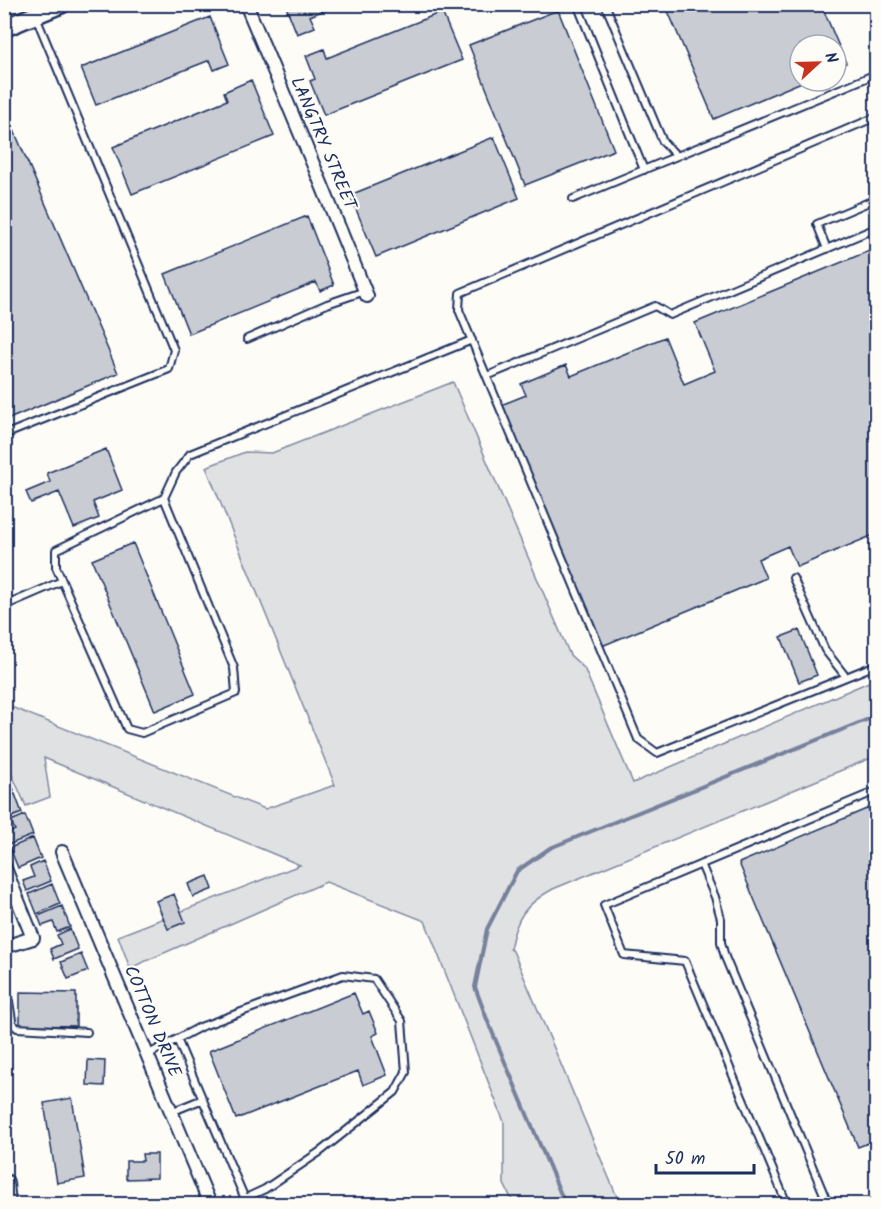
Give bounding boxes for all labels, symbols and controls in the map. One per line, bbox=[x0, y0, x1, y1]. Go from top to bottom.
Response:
north arrow bbox=[788, 33, 848, 93]
text: N bbox=[817, 49, 844, 67]
street label: LANGTRY STREET bbox=[282, 73, 364, 216]
street label: COTTON DRIVE bbox=[115, 961, 188, 1083]
scale bar bbox=[656, 1137, 754, 1175]
text: 50 m bbox=[665, 1145, 705, 1174]

